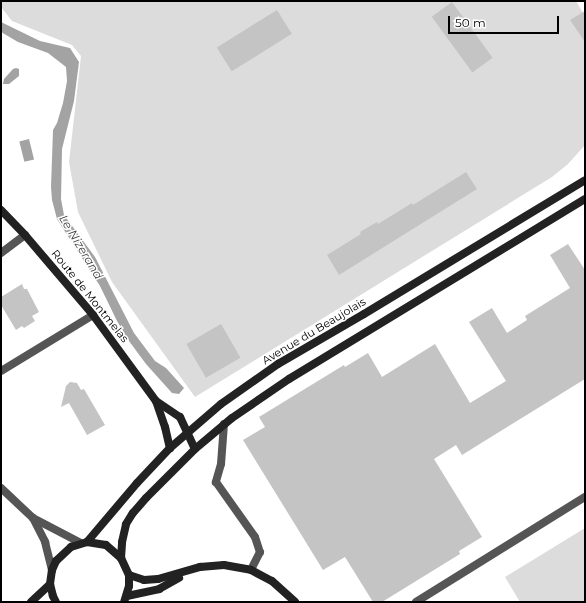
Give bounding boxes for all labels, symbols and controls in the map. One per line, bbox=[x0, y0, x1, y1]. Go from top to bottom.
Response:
scale bar bbox=[450, 8, 561, 34]
text: 50 m bbox=[455, 15, 486, 30]
water label: Le Nizerand bbox=[56, 212, 106, 282]
street label: Route de Montmelas bbox=[49, 247, 131, 345]
street label: Avenue du Beaujolais bbox=[260, 295, 368, 367]

